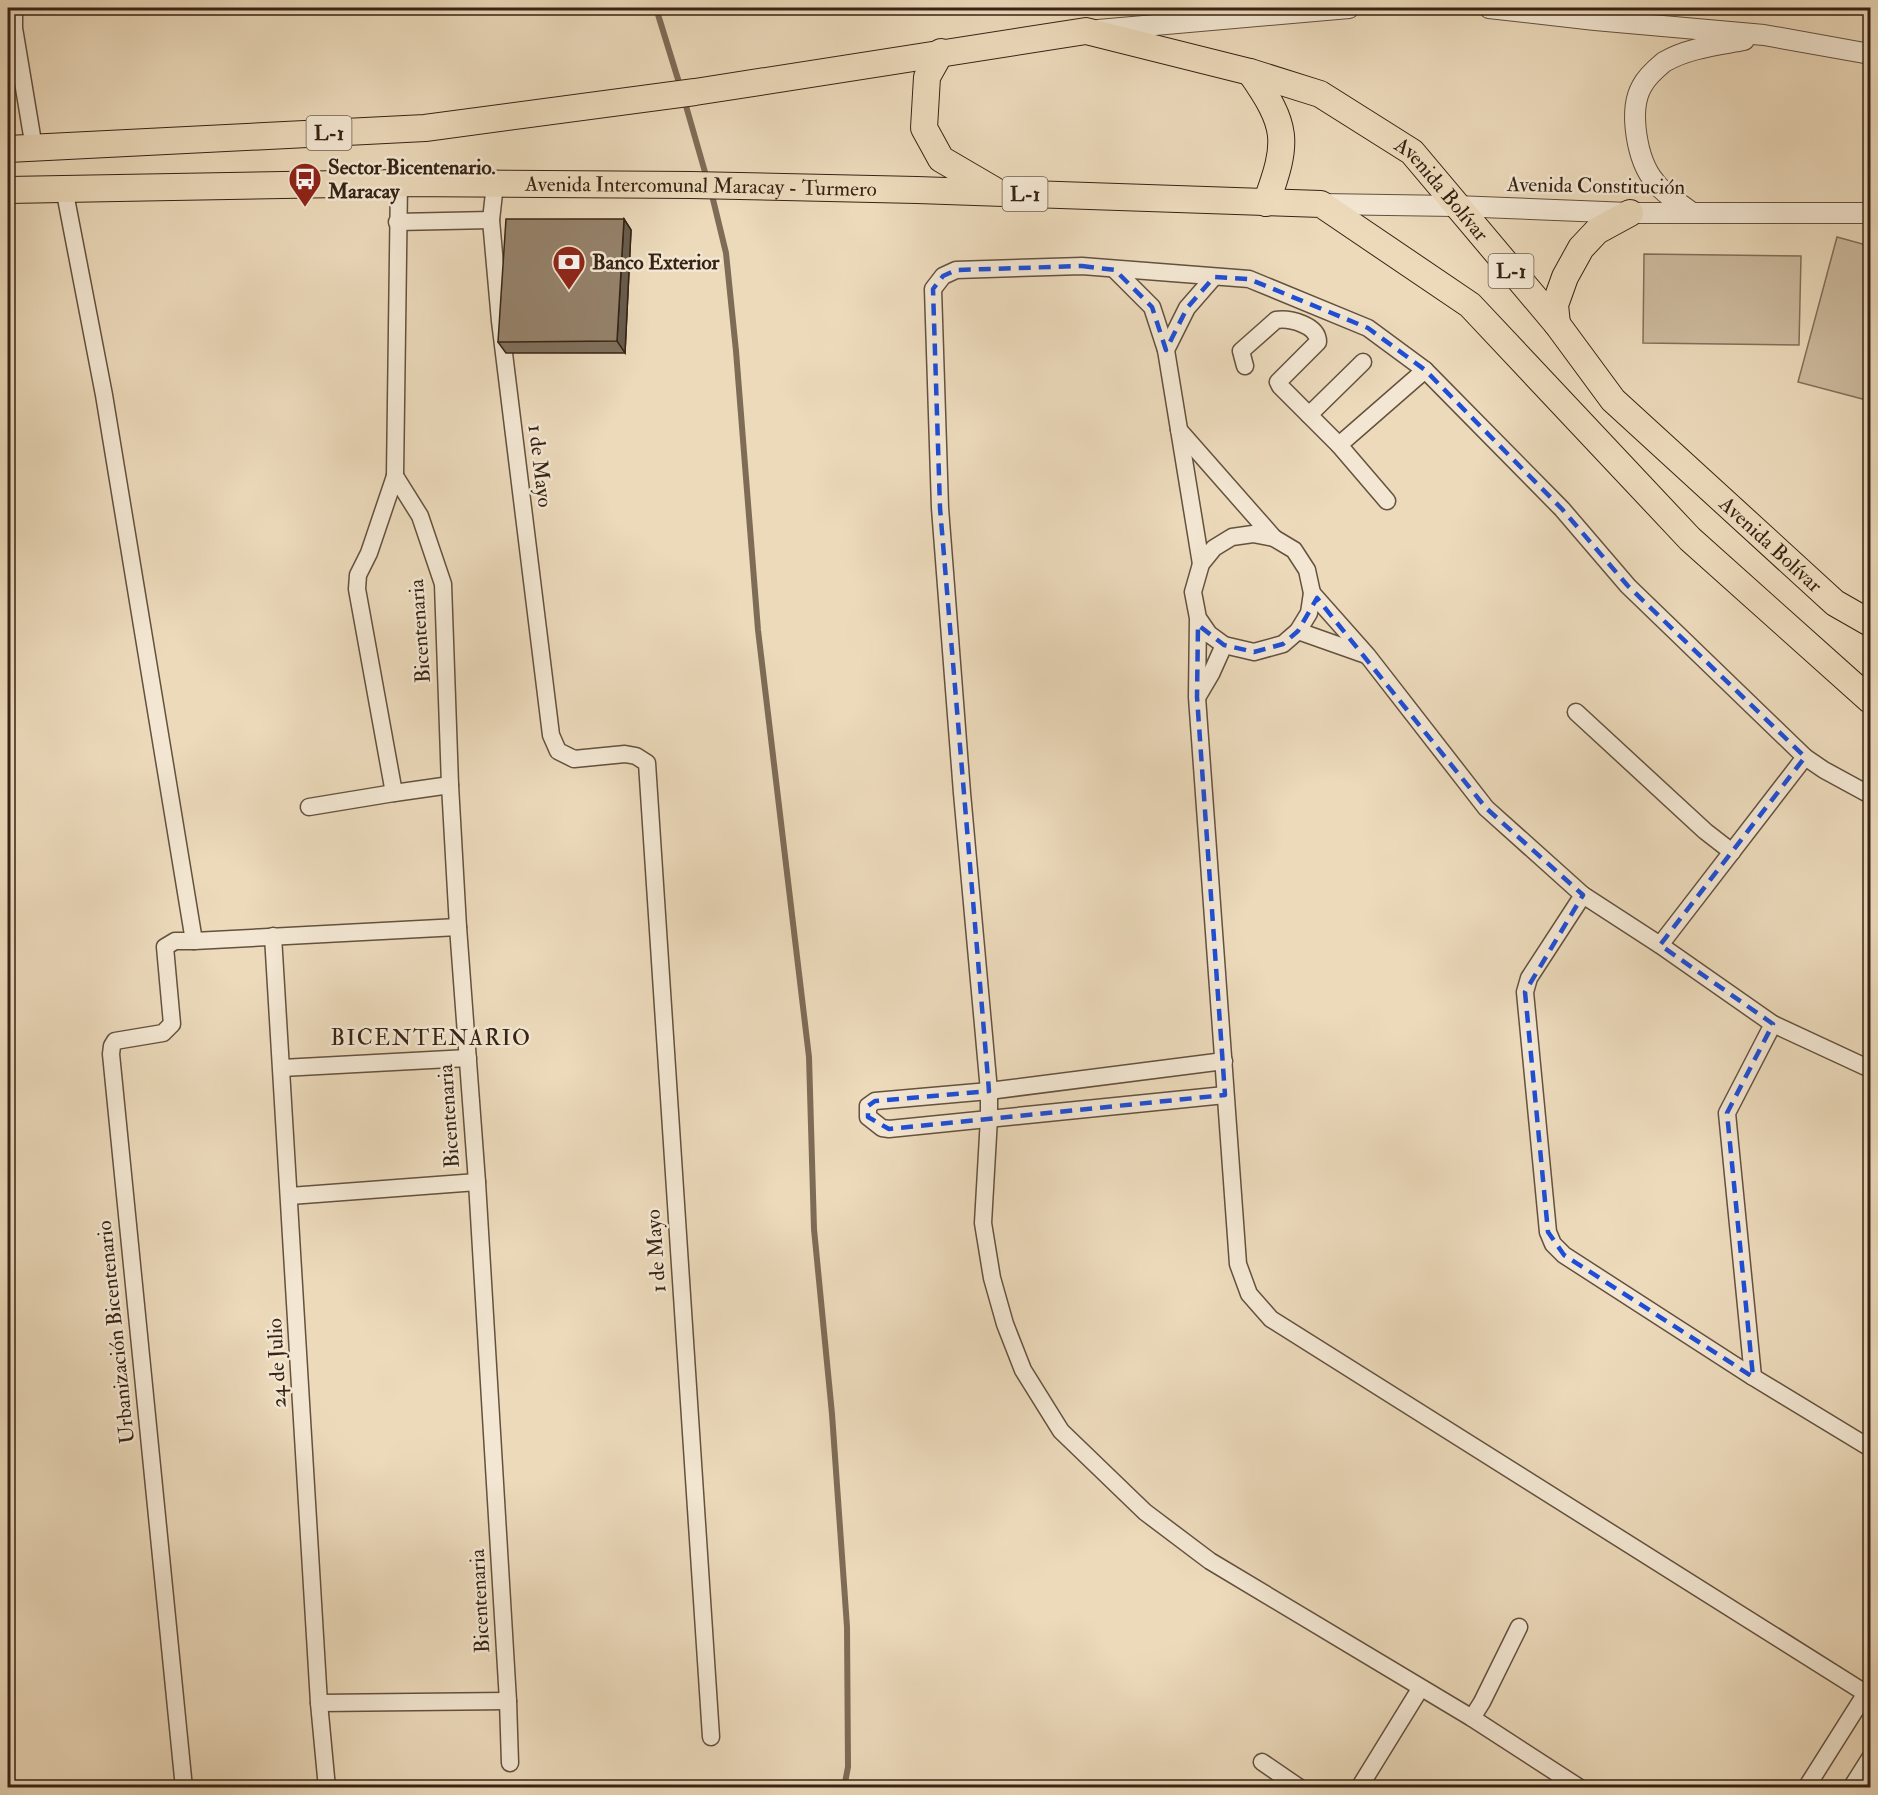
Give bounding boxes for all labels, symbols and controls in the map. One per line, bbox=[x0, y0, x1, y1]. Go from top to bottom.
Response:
road number: L-1 bbox=[306, 116, 352, 150]
street label: Avenida Bolívar bbox=[1389, 130, 1495, 247]
place label: Sector Bicentenario. Maracay bbox=[327, 154, 496, 205]
bus stop icon: Sector Bicentenario. Maracay bbox=[287, 161, 323, 208]
street label: Avenida Intercomunal Maracay - Turmero bbox=[524, 170, 877, 203]
street label: Avenida Constitución bbox=[1506, 171, 1686, 201]
road number: L-1 bbox=[1002, 177, 1048, 211]
bank icon: Banco Exterior bbox=[551, 244, 587, 291]
place label: Banco Exterior bbox=[592, 249, 721, 276]
road number: L-1 bbox=[1488, 254, 1534, 288]
street label: 1 de Mayo bbox=[522, 423, 558, 509]
street label: Avenida Bolívar bbox=[1713, 490, 1828, 598]
street label: Bicentenaria bbox=[403, 578, 437, 684]
district label: BICENTENARIO bbox=[331, 1024, 531, 1052]
street label: Bicentenaria bbox=[432, 1063, 466, 1169]
street label: 1 de Mayo bbox=[640, 1209, 672, 1293]
street label: Urbanización Bicentenario bbox=[91, 1219, 141, 1445]
street label: 24 de Julio bbox=[261, 1317, 293, 1409]
street label: Bicentenaria bbox=[464, 1548, 496, 1654]

